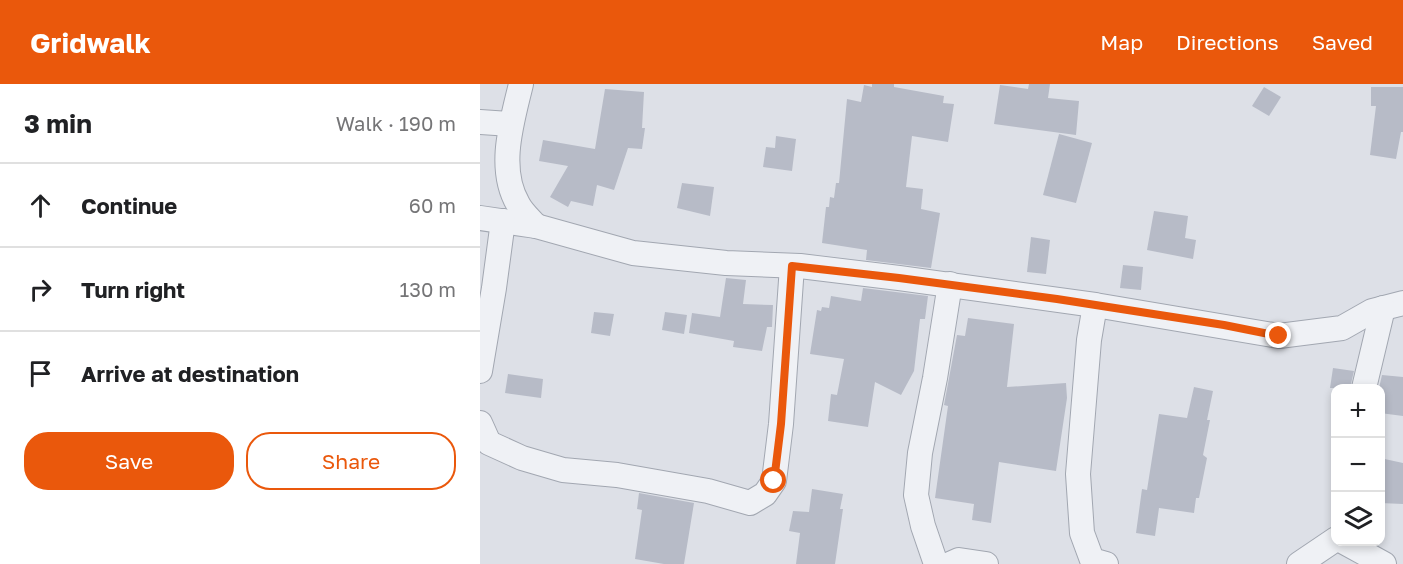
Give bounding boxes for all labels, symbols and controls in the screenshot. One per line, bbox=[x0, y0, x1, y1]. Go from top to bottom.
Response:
text: Gridwalk bbox=[30, 26, 151, 59]
text: Map bbox=[1100, 29, 1143, 55]
text: Directions bbox=[1176, 29, 1279, 55]
text: Saved bbox=[1312, 29, 1373, 55]
text: 3 min bbox=[24, 108, 92, 139]
text: Walk · 190 m bbox=[336, 111, 456, 135]
icon: ahead bbox=[24, 189, 57, 222]
text: Continue bbox=[81, 192, 177, 219]
text: 60 m bbox=[409, 193, 456, 217]
icon: right bbox=[24, 273, 57, 306]
text: Turn right bbox=[81, 276, 185, 303]
text: 130 m bbox=[400, 277, 456, 301]
route end bbox=[1265, 322, 1291, 348]
icon: arrive bbox=[24, 357, 57, 390]
text: Arrive at destination bbox=[81, 360, 299, 387]
map controls bbox=[1331, 384, 1385, 546]
button: + bbox=[1331, 384, 1385, 438]
button: Save bbox=[24, 432, 234, 490]
button: Share bbox=[246, 432, 456, 490]
button: − bbox=[1331, 438, 1385, 492]
route start bbox=[760, 467, 786, 493]
button: layers bbox=[1331, 492, 1385, 546]

